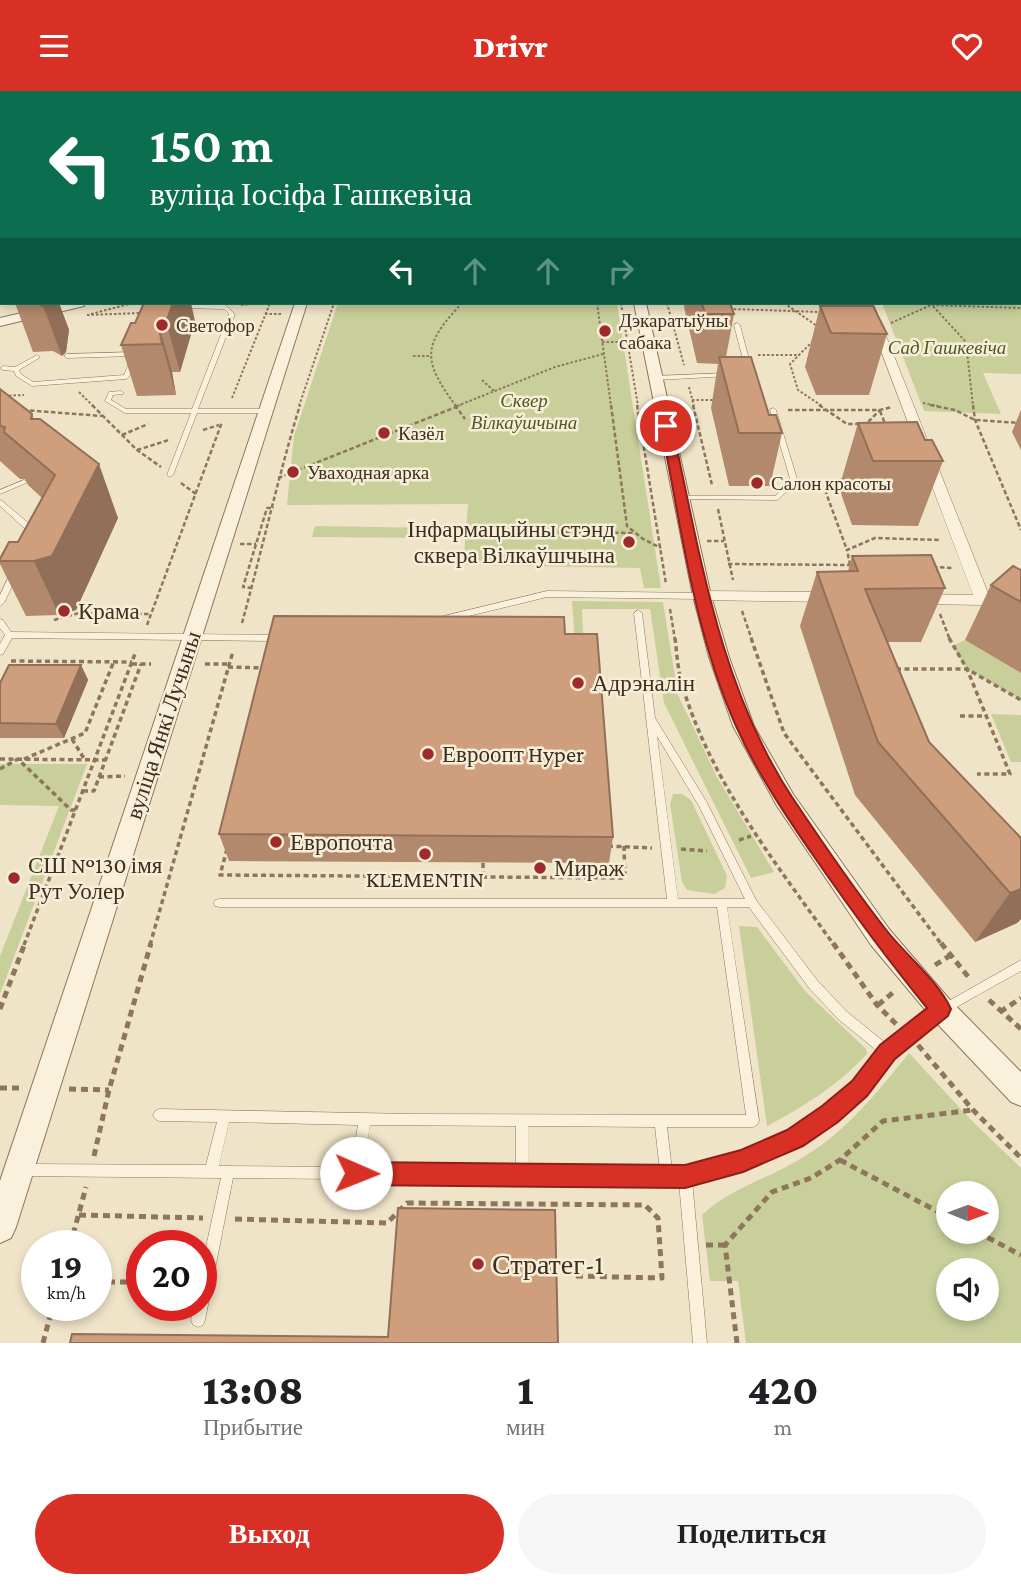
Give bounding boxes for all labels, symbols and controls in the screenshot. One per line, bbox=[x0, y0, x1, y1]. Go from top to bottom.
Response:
icon: menu bbox=[35, 27, 73, 65]
icon: heart bbox=[948, 27, 986, 65]
text: Drivr bbox=[473, 28, 548, 64]
text: 150 m bbox=[150, 118, 273, 173]
icon: left bbox=[35, 119, 126, 210]
text: вуліца Іосіфа Гашкевіча bbox=[150, 176, 472, 212]
icon: left bbox=[383, 252, 421, 290]
icon: ahead bbox=[456, 252, 494, 290]
icon: ahead bbox=[529, 252, 567, 290]
icon: right bbox=[602, 252, 640, 290]
place label: Дэкаратыўны сабака bbox=[619, 310, 729, 353]
place label: Светофор bbox=[176, 315, 255, 336]
marker: Светофор bbox=[154, 317, 170, 333]
marker: Дэкаратыўны сабака bbox=[597, 323, 613, 339]
park label: Сад Гашкевіча bbox=[888, 337, 1006, 358]
park label: Сквер Вілкаўшчына bbox=[471, 390, 577, 433]
pin bbox=[636, 396, 696, 456]
icon: arrive bbox=[647, 407, 685, 445]
place label: Казёл bbox=[398, 423, 445, 444]
marker: Казёл bbox=[376, 425, 392, 441]
place label: Уваходная арка bbox=[307, 462, 430, 483]
marker: Уваходная арка bbox=[285, 464, 301, 480]
place label: Салон красоты bbox=[771, 473, 891, 494]
marker: Салон красоты bbox=[749, 475, 765, 491]
place label: Інфармацыйны стэнд сквера Вілкаўшчына bbox=[407, 516, 615, 568]
marker: Інфармацыйны стэнд сквера Вілкаўшчына bbox=[621, 534, 637, 550]
place label: Крама bbox=[78, 598, 140, 624]
marker: Крама bbox=[56, 603, 72, 619]
street label: вуліца Янкі Лучыны bbox=[120, 628, 206, 822]
place label: Адрэналін bbox=[592, 670, 695, 696]
marker: Адрэналін bbox=[570, 675, 586, 691]
place label: Евроопт Hyper bbox=[442, 741, 584, 767]
marker: Евроопт Hyper bbox=[420, 746, 436, 762]
place label: Европочта bbox=[290, 829, 393, 855]
marker: Европочта bbox=[268, 834, 284, 850]
marker: KLEMENTIN bbox=[417, 846, 433, 862]
place label: СШ №130 імя Рут Уолер bbox=[28, 852, 163, 904]
place label: Мираж bbox=[554, 855, 624, 881]
marker: Мираж bbox=[532, 860, 548, 876]
place label: KLEMENTIN bbox=[366, 866, 484, 892]
marker: СШ №130 імя Рут Уолер bbox=[6, 870, 22, 886]
position arrow bbox=[319, 1136, 393, 1210]
north arrow bbox=[936, 1181, 999, 1244]
map controls bbox=[936, 1181, 999, 1321]
speed limit sign: 20 bbox=[126, 1230, 217, 1321]
text: 19 bbox=[50, 1247, 83, 1286]
place label: Стратег-1 bbox=[492, 1249, 604, 1280]
marker: Стратег-1 bbox=[470, 1256, 486, 1272]
button: sound bbox=[936, 1258, 999, 1321]
text: km/h bbox=[47, 1283, 86, 1303]
text: 13:08 bbox=[202, 1366, 303, 1413]
text: 1 bbox=[517, 1366, 534, 1413]
text: 420 bbox=[748, 1366, 819, 1413]
text: Прибытие bbox=[203, 1414, 303, 1440]
text: мин bbox=[506, 1414, 545, 1440]
text: m bbox=[774, 1414, 792, 1440]
button: Выход bbox=[35, 1494, 504, 1574]
button: Поделиться bbox=[518, 1494, 986, 1574]

